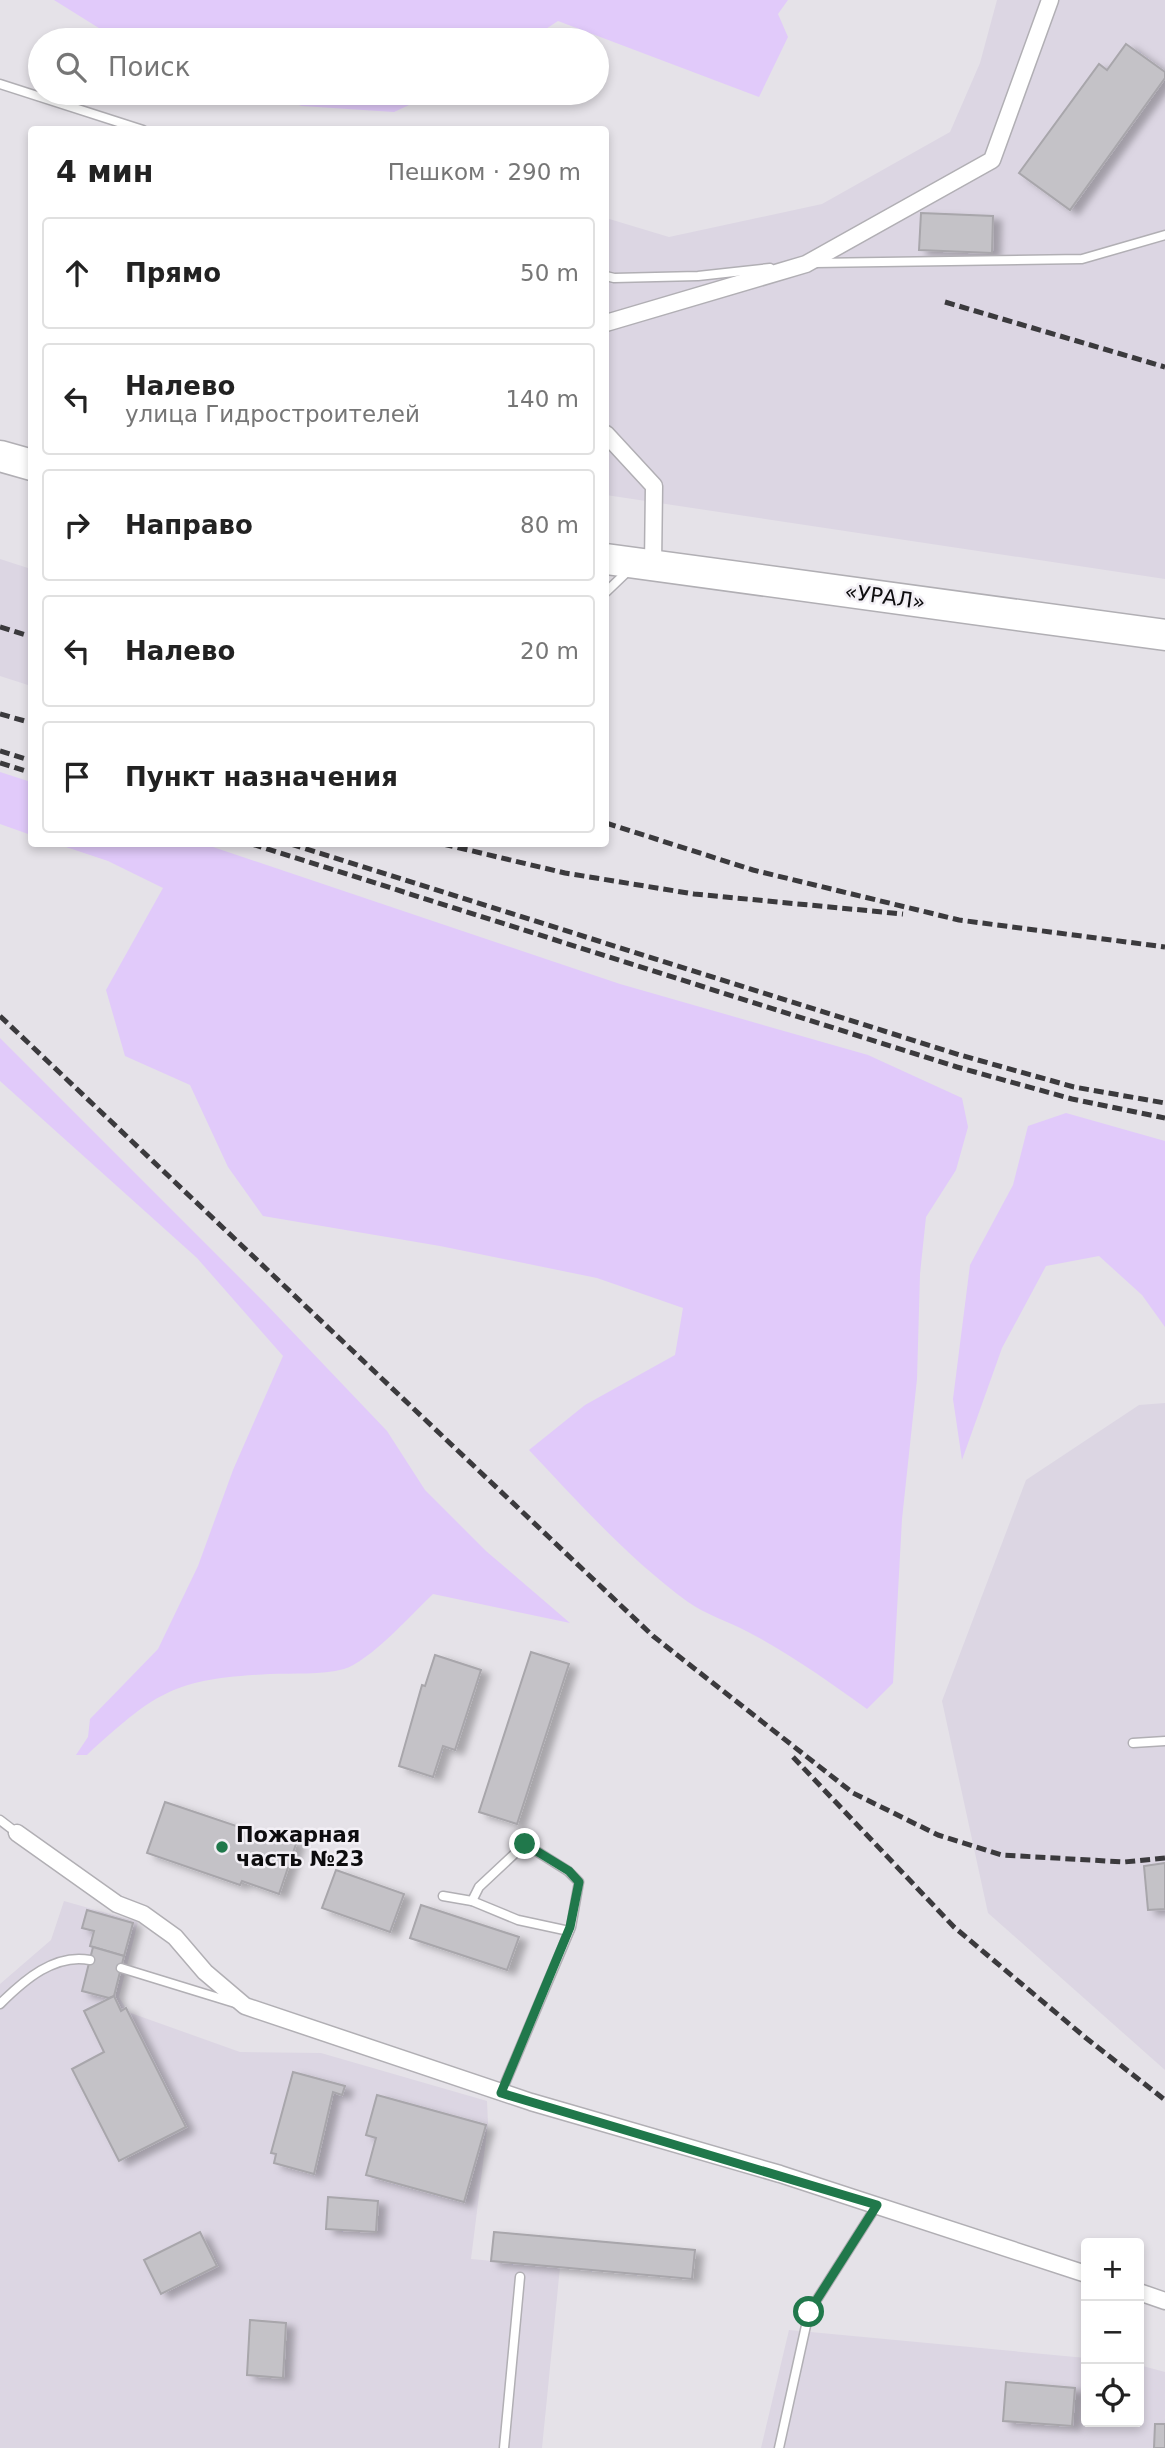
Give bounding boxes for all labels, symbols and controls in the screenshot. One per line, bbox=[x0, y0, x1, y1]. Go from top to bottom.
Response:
search box bbox=[28, 28, 609, 105]
icon: search bbox=[52, 48, 90, 86]
text: Поиск bbox=[108, 52, 190, 82]
text: 4 мин bbox=[56, 154, 154, 189]
text: Пешком · 290 m bbox=[388, 159, 581, 185]
icon: ahead bbox=[58, 254, 96, 292]
text: Прямо bbox=[125, 258, 221, 288]
text: 50 m bbox=[520, 260, 579, 286]
text: Налево bbox=[125, 371, 235, 401]
icon: left bbox=[58, 380, 96, 418]
text: 140 m bbox=[505, 386, 579, 412]
text: улица Гидростроителей bbox=[125, 401, 420, 427]
icon: right bbox=[58, 506, 96, 544]
text: Направо bbox=[125, 510, 253, 540]
text: 80 m bbox=[520, 512, 579, 538]
street label: «УРАЛ» bbox=[843, 579, 927, 615]
icon: left bbox=[58, 632, 96, 670]
text: Налево bbox=[125, 636, 235, 666]
text: 20 m bbox=[520, 638, 579, 664]
icon: arrive bbox=[58, 758, 96, 796]
text: Пункт назначения bbox=[125, 762, 398, 792]
place label: Пожарная часть №23 bbox=[236, 1823, 364, 1871]
route end bbox=[509, 1828, 540, 1859]
marker: Пожарная часть №23 bbox=[214, 1839, 230, 1855]
map controls bbox=[1081, 2238, 1144, 2427]
button: + bbox=[1081, 2238, 1144, 2301]
route start bbox=[793, 2296, 824, 2327]
button: − bbox=[1081, 2301, 1144, 2364]
button: locate bbox=[1081, 2364, 1144, 2427]

